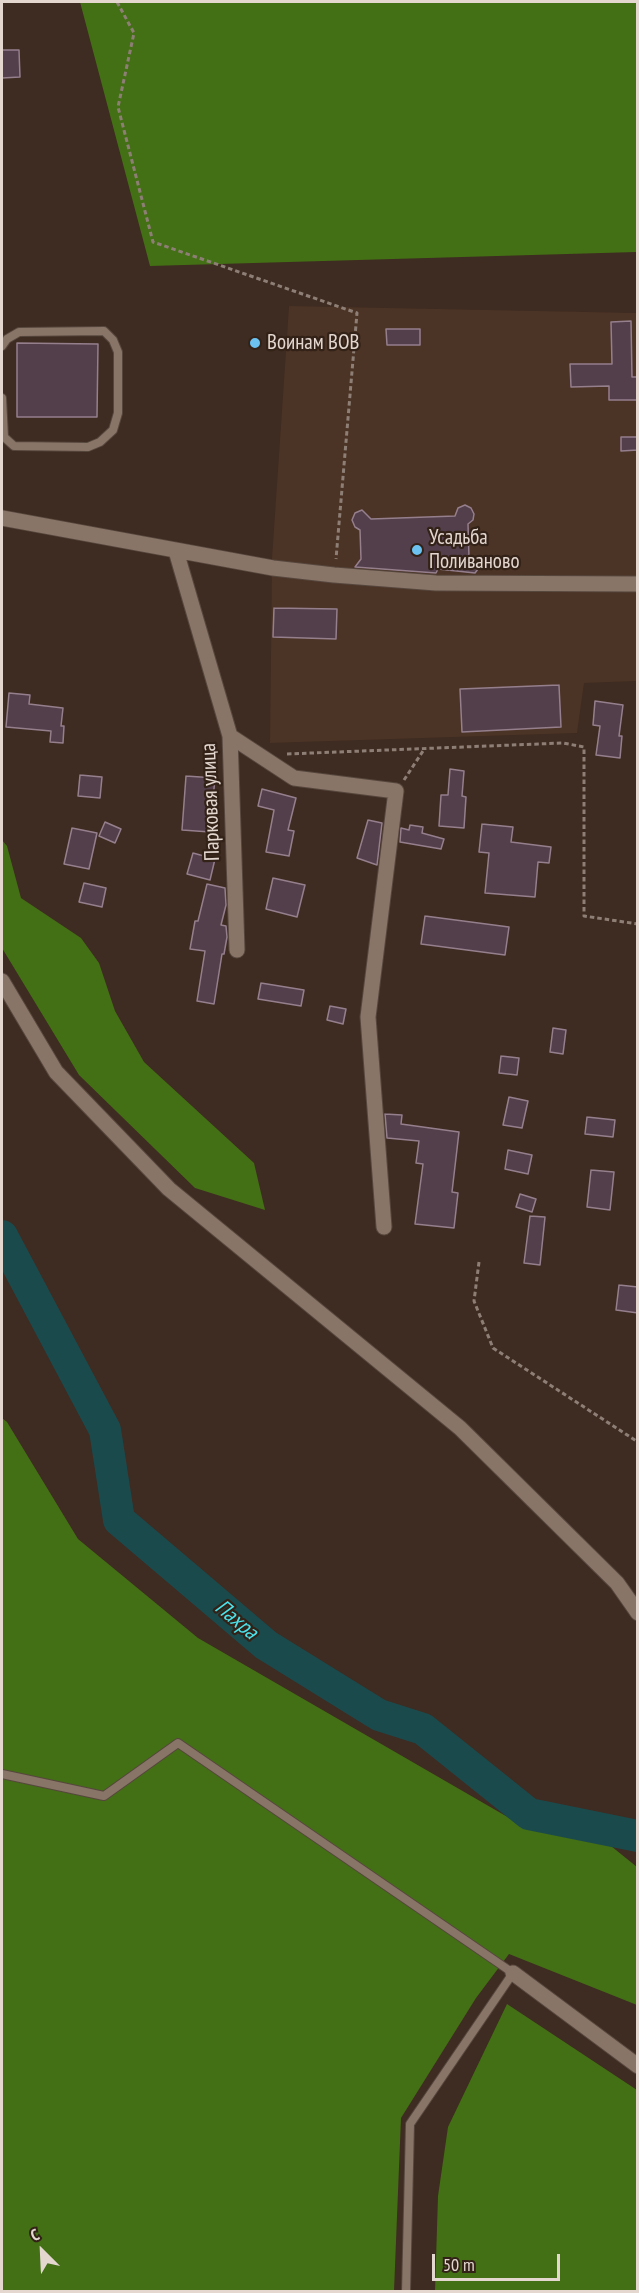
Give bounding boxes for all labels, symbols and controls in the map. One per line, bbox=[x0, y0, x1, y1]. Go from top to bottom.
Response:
place label: Воинам ВОВ bbox=[267, 330, 359, 356]
marker: Воинам ВОВ bbox=[248, 336, 262, 350]
place label: Усадьба Поливаново bbox=[429, 525, 519, 575]
marker: Усадьба Поливаново bbox=[410, 543, 424, 557]
street label: Парковая улица bbox=[196, 743, 226, 861]
water label: Пахра bbox=[209, 1595, 263, 1645]
north arrow bbox=[12, 2221, 72, 2281]
text: С bbox=[27, 2224, 42, 2245]
scale bar bbox=[435, 2242, 562, 2280]
text: 50 m bbox=[443, 2253, 475, 2276]

